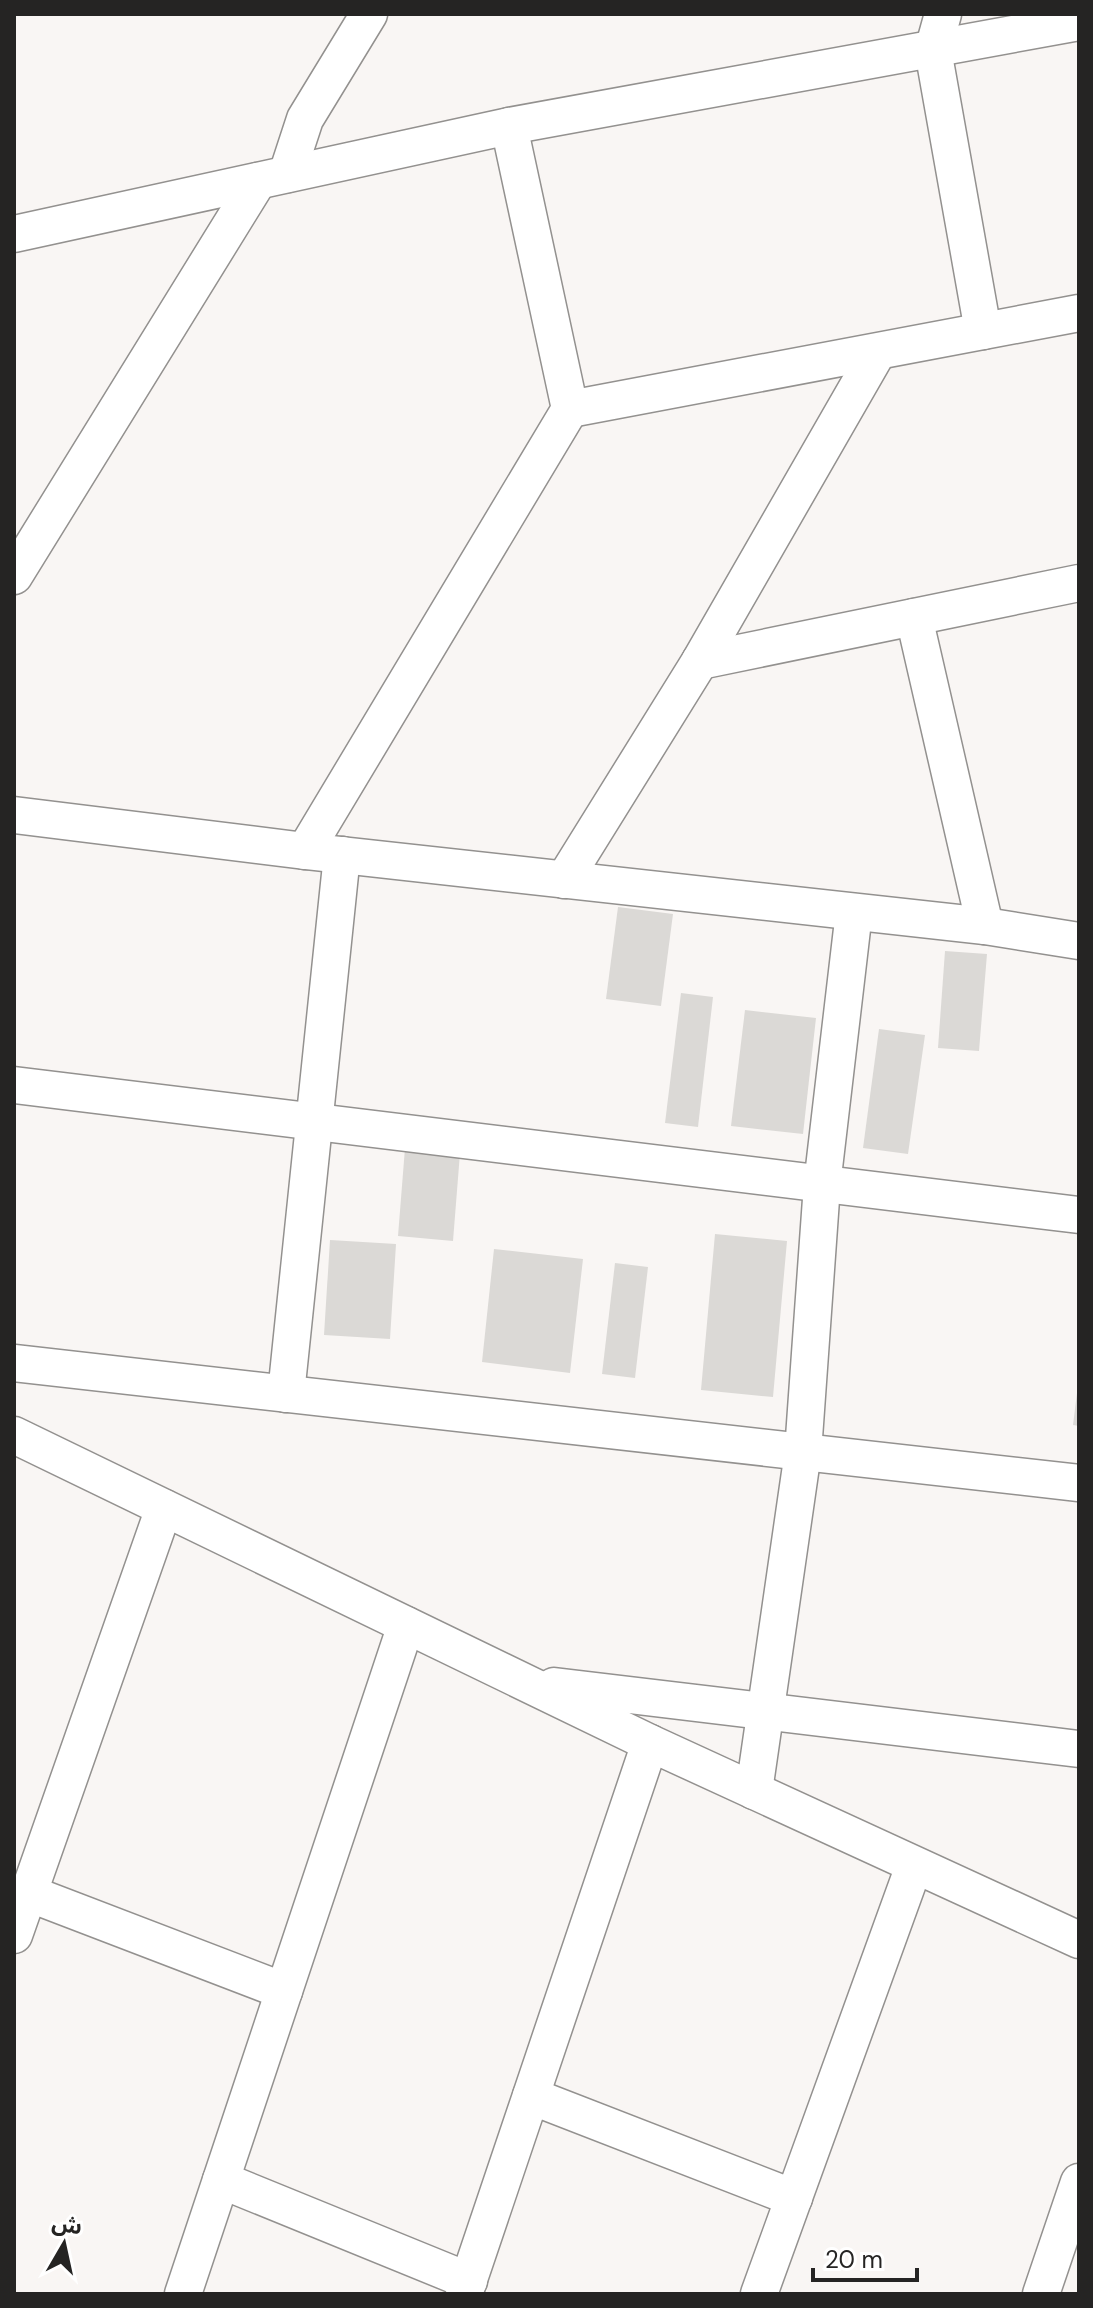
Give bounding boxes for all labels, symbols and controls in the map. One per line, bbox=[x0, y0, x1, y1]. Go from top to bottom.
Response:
north arrow bbox=[24, 2204, 104, 2284]
text: ش bbox=[50, 2208, 84, 2241]
scale bar bbox=[813, 2232, 917, 2282]
text: 20 m bbox=[825, 2244, 883, 2275]

